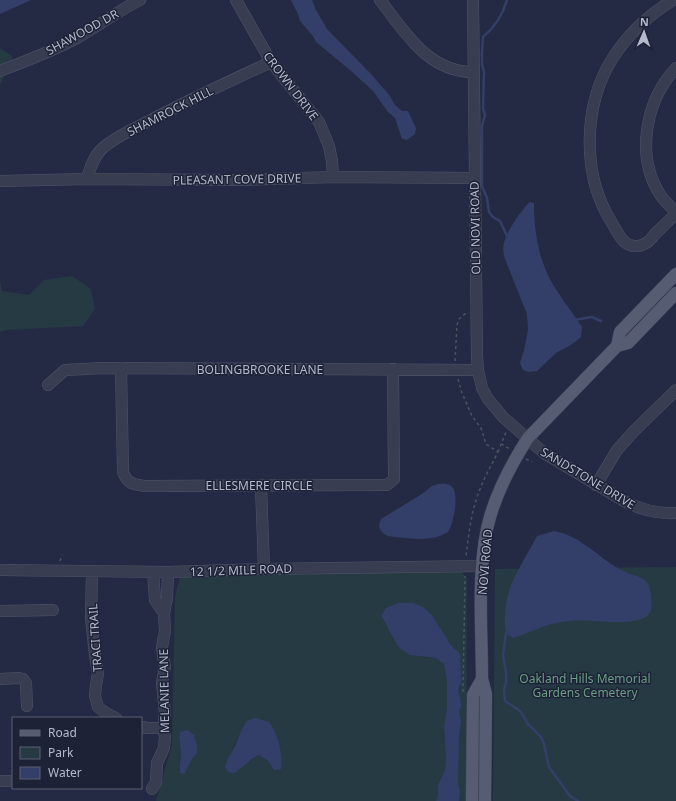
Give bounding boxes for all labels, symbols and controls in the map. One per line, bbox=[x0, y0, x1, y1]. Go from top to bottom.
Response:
street label: SHAWOOD DR bbox=[43, 5, 122, 59]
north arrow bbox=[624, 12, 664, 52]
text: N bbox=[640, 14, 649, 29]
street label: CROWN DRIVE bbox=[260, 48, 322, 124]
street label: SHAMROCK HILL bbox=[124, 82, 216, 140]
street label: PLEASANT COVE DRIVE bbox=[172, 169, 302, 189]
street label: OLD NOVI ROAD bbox=[466, 181, 484, 275]
street label: BOLINGBROOKE LANE bbox=[197, 361, 323, 378]
street label: SANDSTONE DRIVE bbox=[538, 443, 638, 513]
street label: ELLESMERE CIRCLE bbox=[206, 477, 312, 494]
street label: NOVI ROAD bbox=[474, 528, 496, 596]
street label: 12 1/2 MILE ROAD bbox=[190, 560, 293, 580]
street label: TRACI TRAIL bbox=[84, 603, 106, 673]
street label: MELANIE LANE bbox=[155, 649, 173, 733]
park label: Oakland Hills Memorial Gardens Cemetery bbox=[519, 670, 651, 701]
legend bbox=[12, 717, 142, 789]
text: Road bbox=[48, 724, 77, 741]
text: Park bbox=[48, 744, 74, 761]
text: Water bbox=[48, 764, 82, 781]

